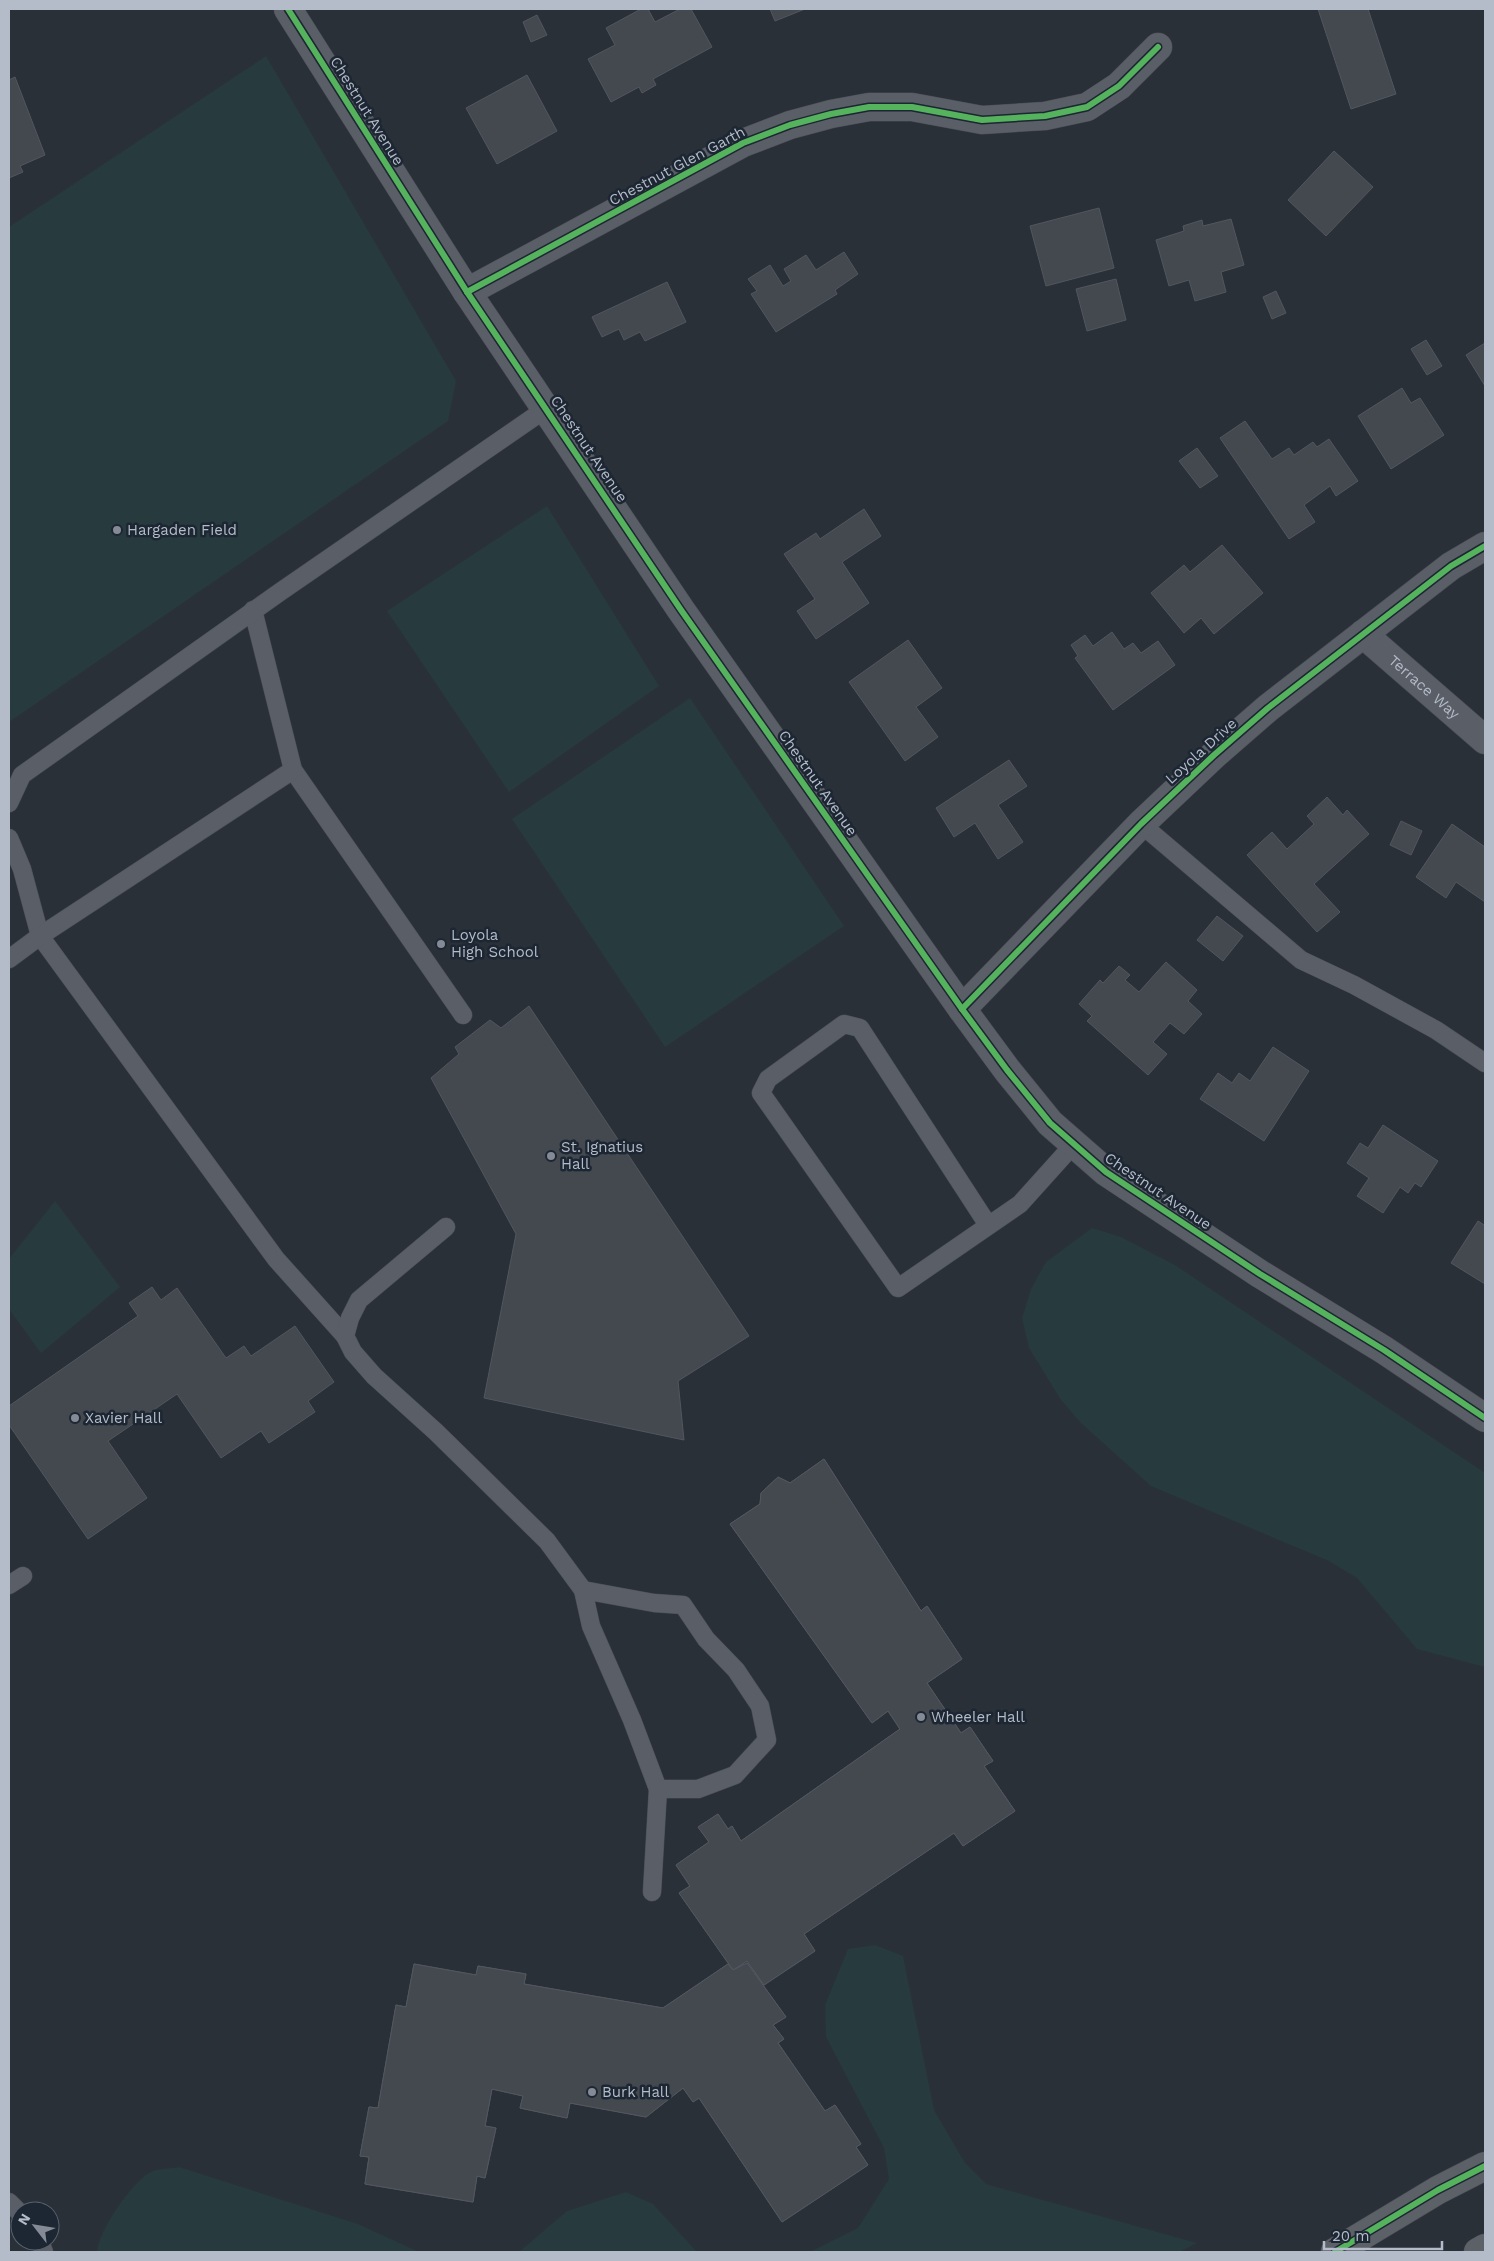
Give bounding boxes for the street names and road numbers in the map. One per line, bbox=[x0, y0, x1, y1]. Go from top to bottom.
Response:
street label: Chestnut Avenue bbox=[326, 53, 408, 169]
street label: Chestnut Glen Garth bbox=[606, 122, 748, 210]
street label: Chestnut Avenue bbox=[547, 392, 631, 506]
street label: Terrace Way bbox=[1385, 651, 1463, 723]
street label: Loyola Drive bbox=[1162, 714, 1240, 788]
street label: Chestnut Avenue bbox=[775, 727, 861, 839]
street label: Chestnut Avenue bbox=[1101, 1149, 1215, 1233]

